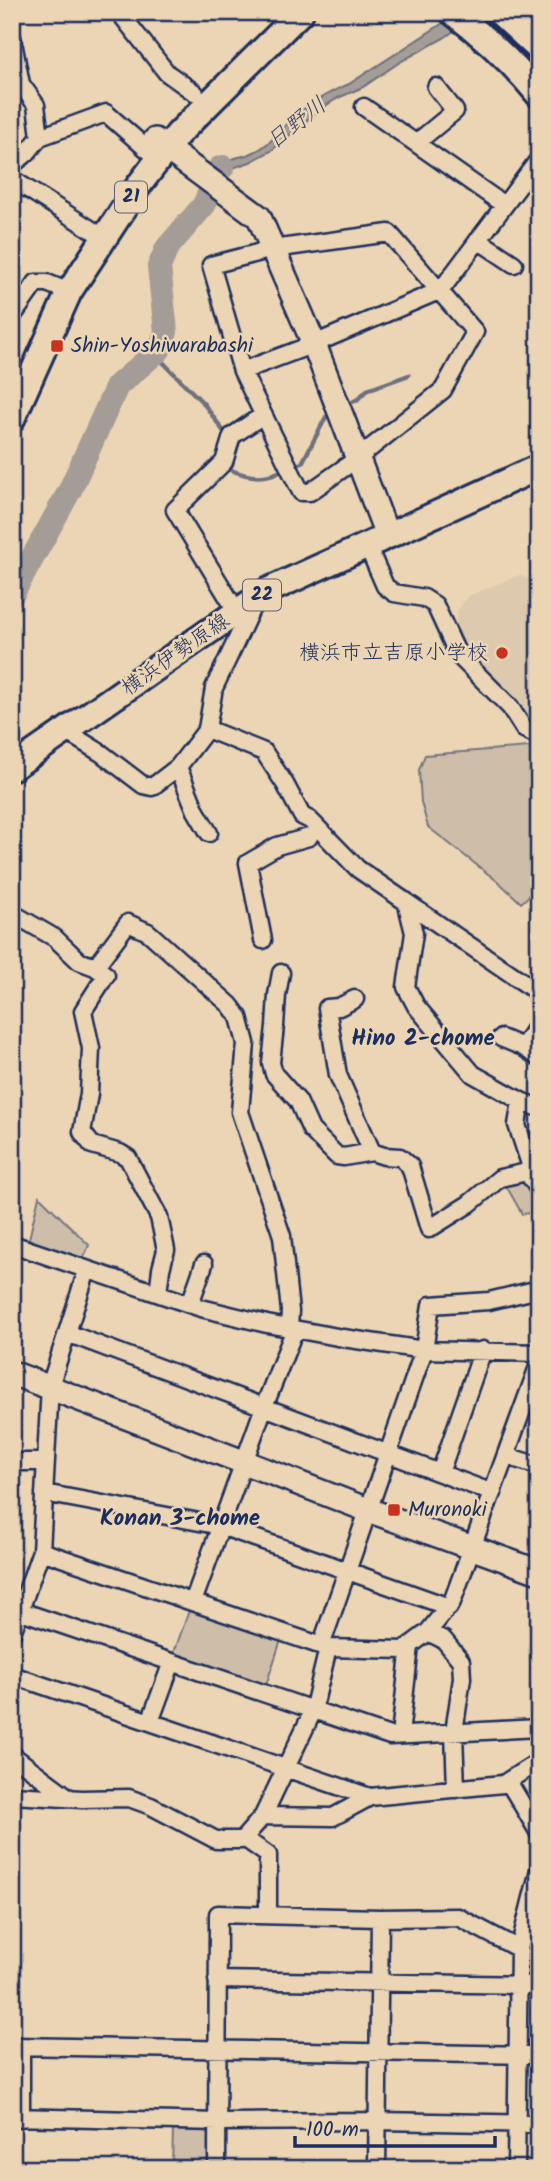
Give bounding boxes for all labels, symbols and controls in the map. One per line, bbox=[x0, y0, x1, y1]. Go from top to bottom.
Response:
water label: 日野川 bbox=[259, 89, 335, 159]
road number: 21 bbox=[115, 182, 147, 212]
place label: Shin-Yoshiwarabashi bbox=[71, 330, 254, 363]
marker: Shin-Yoshiwarabashi bbox=[49, 338, 65, 354]
road number: 22 bbox=[243, 580, 281, 610]
street label: 横浜伊勢原線 bbox=[115, 605, 237, 705]
place label: 横浜市立吉原小学校 bbox=[299, 637, 488, 670]
marker: 横浜市立吉原小学校 bbox=[494, 645, 510, 661]
district label: Hino 2-chome bbox=[351, 1021, 495, 1057]
place label: Muronoki bbox=[408, 1494, 488, 1527]
district label: Konan 3-chome bbox=[100, 1501, 260, 1537]
marker: Muronoki bbox=[386, 1502, 402, 1518]
scale bar bbox=[295, 2104, 495, 2148]
text: 100 m bbox=[306, 2114, 359, 2147]

